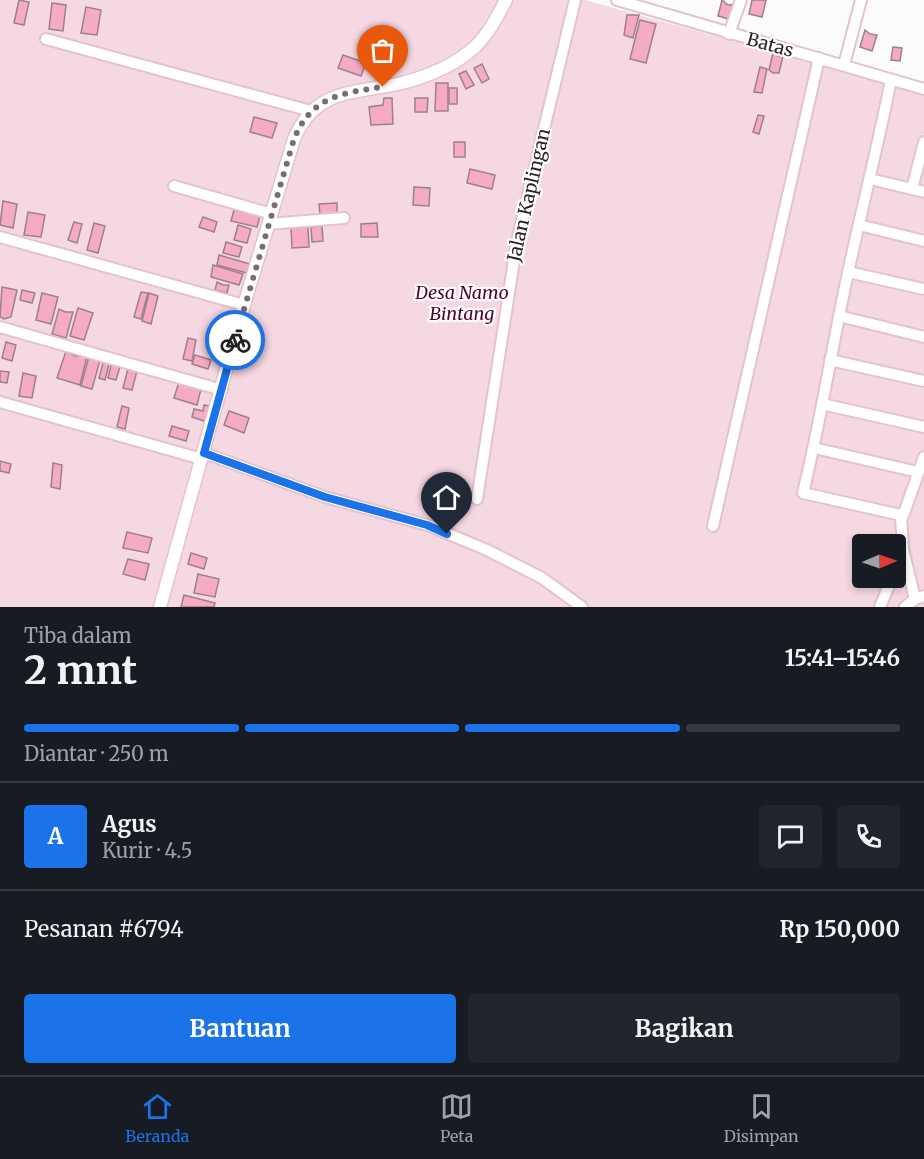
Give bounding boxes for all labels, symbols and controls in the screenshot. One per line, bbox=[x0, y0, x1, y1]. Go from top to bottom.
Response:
pin bbox=[357, 25, 408, 87]
street label: Batas bbox=[744, 27, 796, 62]
icon: bag bbox=[366, 34, 399, 67]
street label: Jalan Kaplingan bbox=[502, 126, 555, 265]
park label: Desa Namo Bintang bbox=[414, 281, 509, 325]
courier bbox=[205, 310, 265, 370]
icon: bike bbox=[219, 324, 252, 357]
pin bbox=[421, 472, 472, 534]
icon: home bbox=[430, 481, 463, 514]
north arrow bbox=[852, 534, 906, 588]
map controls bbox=[852, 534, 906, 588]
text: Tiba dalam bbox=[24, 623, 132, 648]
text: 15:41–15:46 bbox=[785, 644, 900, 672]
text: 2 mnt bbox=[24, 646, 137, 695]
text: Diantar · 250 m bbox=[24, 741, 169, 766]
button: chat bbox=[759, 805, 822, 868]
button: phone bbox=[837, 805, 900, 868]
text: Agus bbox=[102, 810, 157, 838]
text: A bbox=[48, 822, 63, 850]
text: Kurir · 4.5 bbox=[102, 838, 193, 863]
text: Pesanan #6794 bbox=[24, 915, 184, 943]
text: Rp 150,000 bbox=[780, 915, 900, 943]
button: Bantuan bbox=[24, 994, 456, 1063]
button: Bagikan bbox=[468, 994, 900, 1063]
tab: Beranda bbox=[125, 1090, 189, 1146]
tab: Peta bbox=[440, 1090, 473, 1146]
tab: Disimpan bbox=[724, 1090, 799, 1146]

